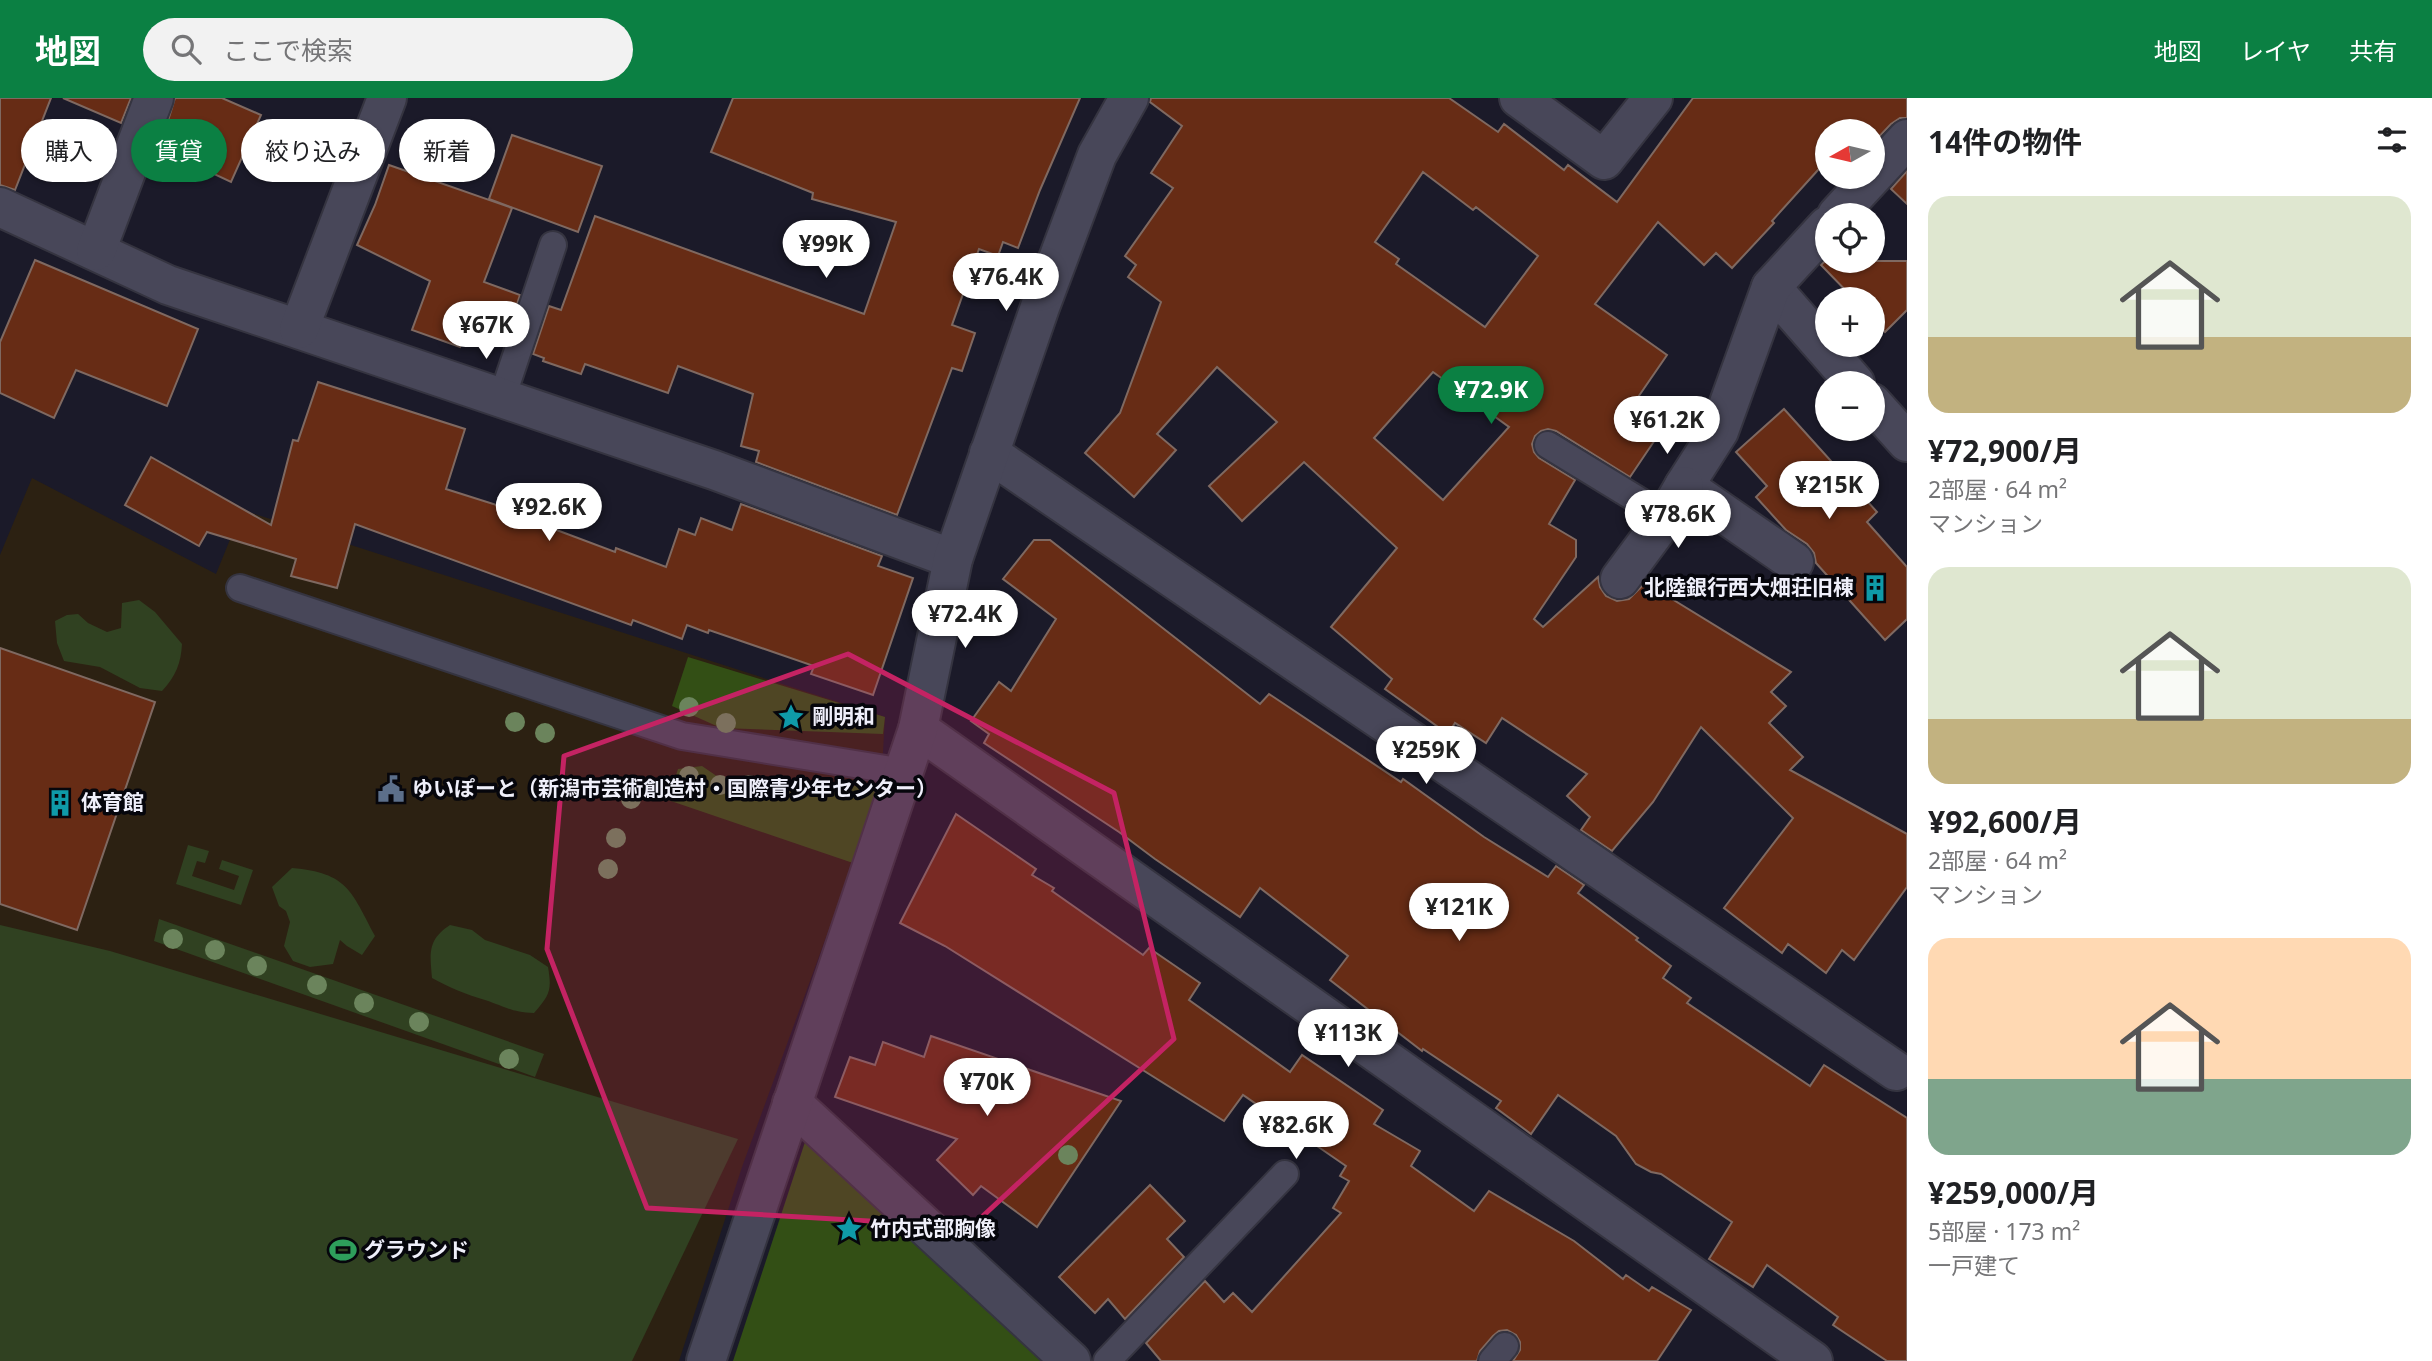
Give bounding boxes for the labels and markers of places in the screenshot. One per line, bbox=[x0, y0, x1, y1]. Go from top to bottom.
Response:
pin: ¥99K bbox=[785, 220, 867, 280]
pin: ¥76.4K bbox=[949, 254, 1063, 313]
pin: ¥67K bbox=[445, 302, 527, 361]
pin: ¥72.9K bbox=[1434, 366, 1548, 426]
pin: ¥61.2K bbox=[1610, 396, 1724, 456]
pin: ¥215K bbox=[1780, 462, 1878, 521]
pin: ¥92.6K bbox=[492, 484, 606, 543]
pin: ¥78.6K bbox=[1621, 490, 1735, 550]
place label: 北陸銀行西大畑荘旧棟 bbox=[1644, 573, 1854, 601]
building icon: 北陸銀行西大畑荘旧棟 bbox=[1860, 573, 1890, 603]
pin: ¥72.4K bbox=[908, 590, 1022, 650]
place icon: 剛明和 bbox=[776, 702, 806, 732]
place label: 剛明和 bbox=[812, 702, 875, 730]
pin: ¥259K bbox=[1377, 726, 1475, 786]
public building icon: ゆいぽーと（新潟市芸術創造村・国際青少年センター） bbox=[376, 774, 406, 804]
place label: ゆいぽーと（新潟市芸術創造村・国際青少年センター） bbox=[412, 774, 937, 802]
building icon: 体育館 bbox=[45, 788, 75, 818]
place label: 体育館 bbox=[81, 788, 144, 816]
pin: ¥121K bbox=[1410, 884, 1508, 943]
pin: ¥113K bbox=[1299, 1010, 1397, 1069]
pin: ¥70K bbox=[946, 1058, 1028, 1118]
pin: ¥82.6K bbox=[1239, 1102, 1353, 1161]
place icon: 竹内式部胸像 bbox=[834, 1214, 864, 1244]
place label: 竹内式部胸像 bbox=[870, 1214, 996, 1242]
sports icon: グラウンド bbox=[328, 1235, 358, 1265]
place label: グラウンド bbox=[364, 1235, 469, 1263]

